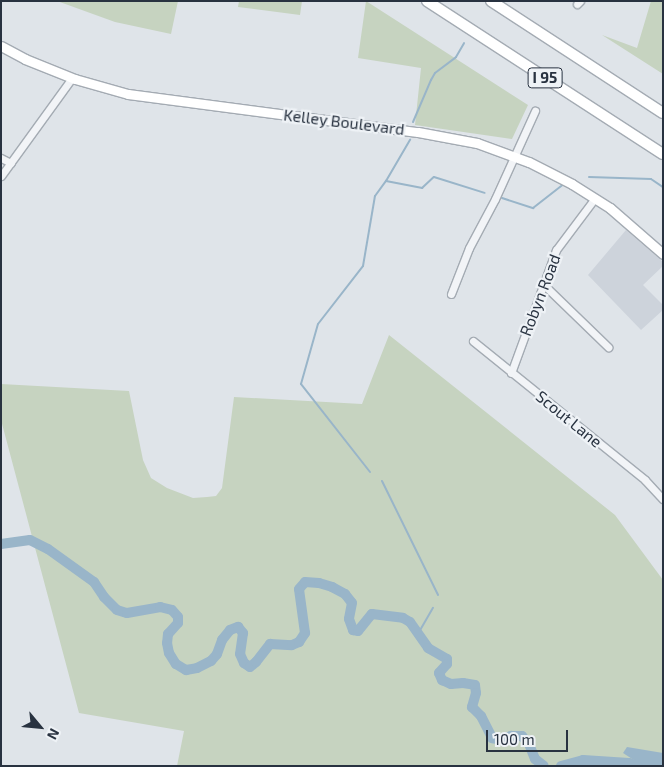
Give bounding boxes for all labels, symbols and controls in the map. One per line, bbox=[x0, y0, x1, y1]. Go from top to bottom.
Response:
road number: I 95 bbox=[528, 66, 562, 90]
street label: Kelley Boulevard bbox=[282, 105, 406, 139]
street label: Robyn Road bbox=[516, 251, 564, 339]
street label: Scout Lane bbox=[532, 387, 606, 451]
north arrow bbox=[15, 702, 65, 752]
scale bar bbox=[489, 720, 572, 752]
text: N bbox=[44, 726, 64, 743]
text: 100 m bbox=[494, 730, 535, 748]

